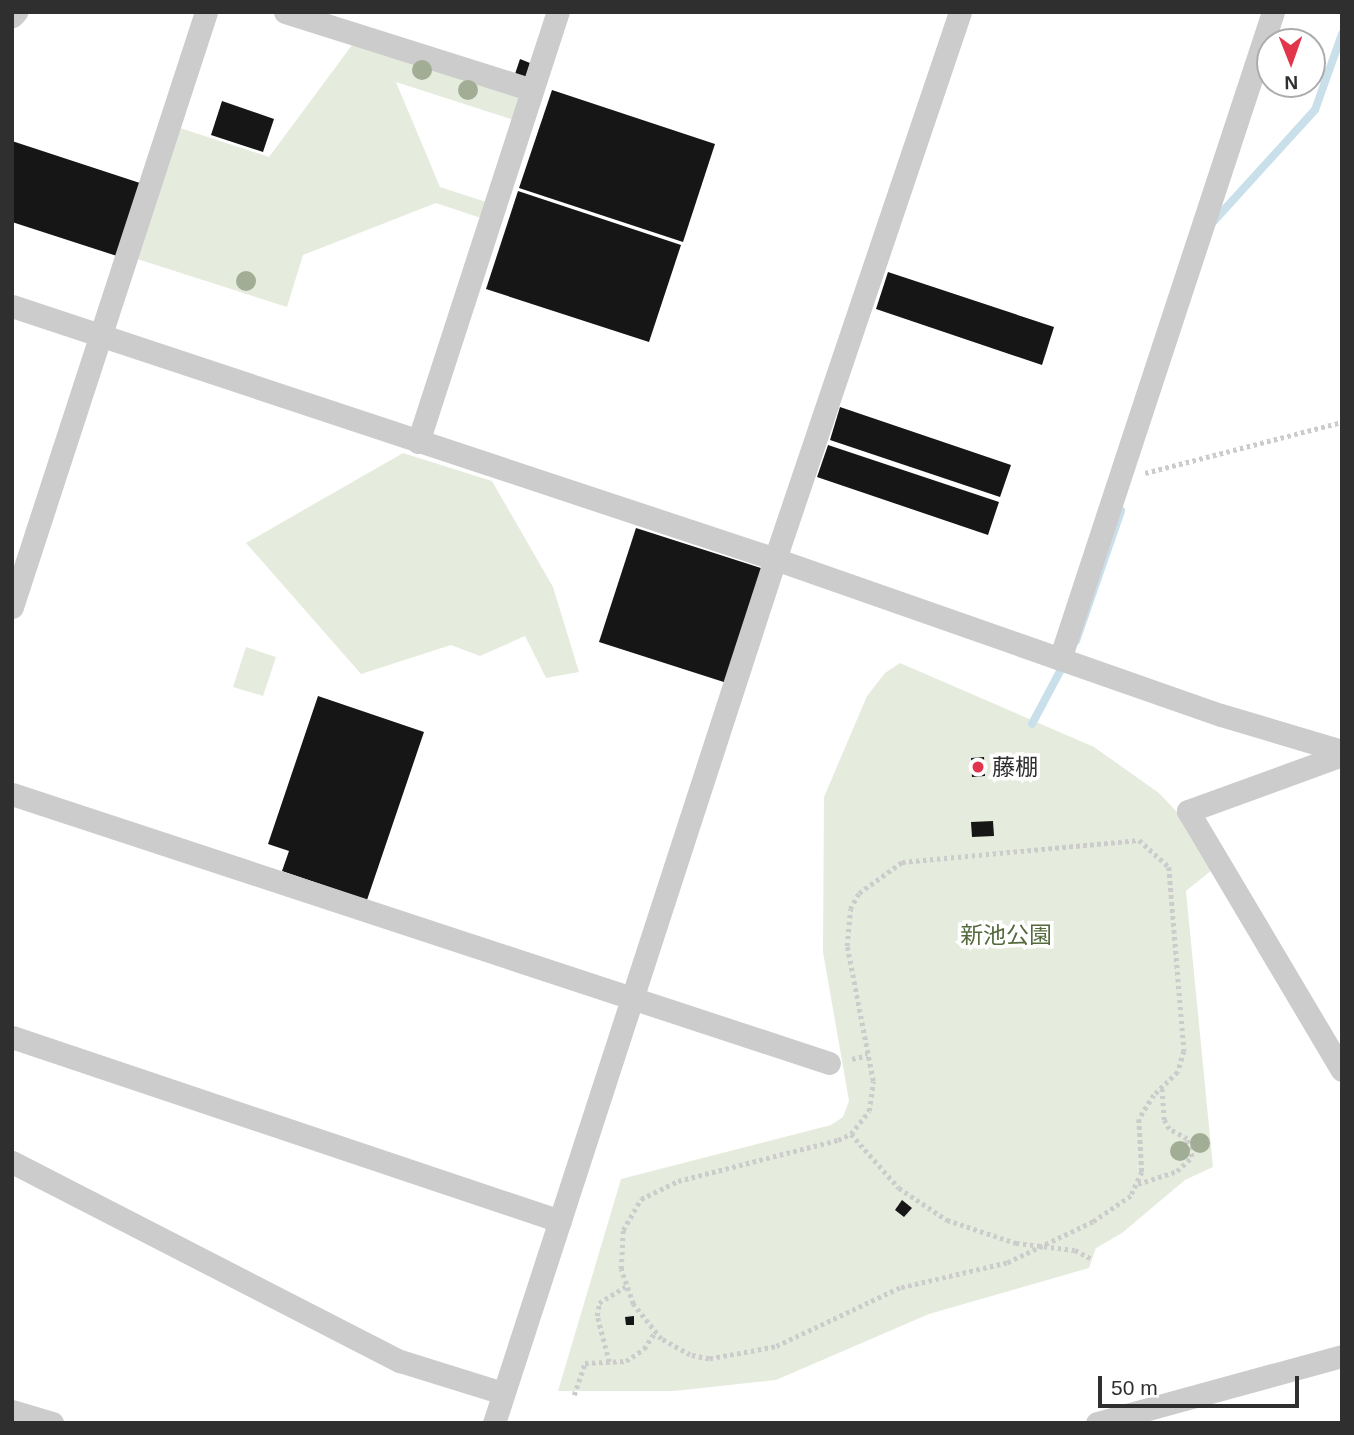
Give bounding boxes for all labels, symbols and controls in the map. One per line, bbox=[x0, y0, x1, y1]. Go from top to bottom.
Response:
north arrow bbox=[1256, 28, 1326, 98]
text: N bbox=[1284, 72, 1298, 93]
place label: 藤棚 bbox=[992, 753, 1038, 781]
marker: 藤棚 bbox=[970, 759, 986, 775]
park label: 新池公園 bbox=[960, 921, 1052, 949]
scale bar bbox=[1102, 1362, 1303, 1406]
text: 50 m bbox=[1111, 1376, 1158, 1399]

